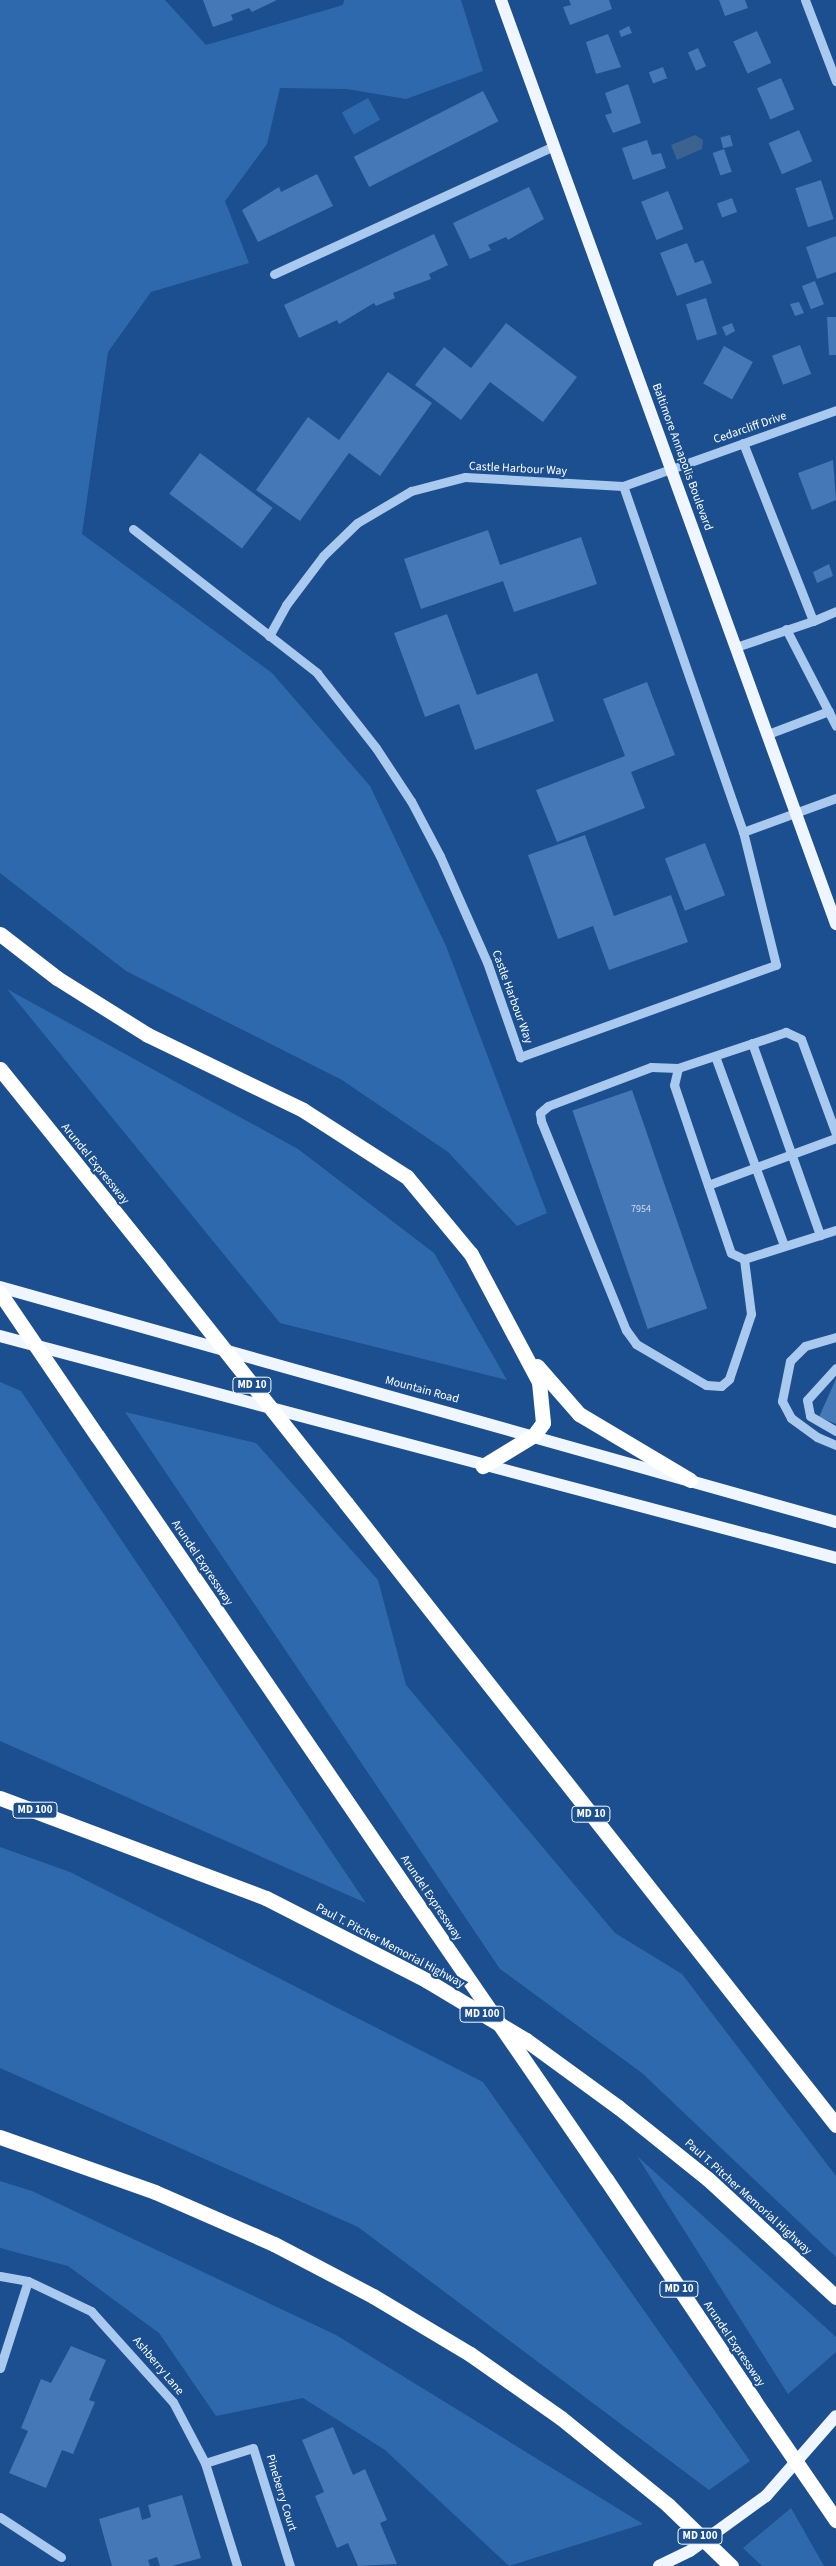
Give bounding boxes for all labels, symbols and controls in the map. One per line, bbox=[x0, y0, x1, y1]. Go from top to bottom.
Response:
street label: Baltimore Annapolis Boulevard bbox=[649, 381, 715, 533]
street label: Cedarcliff Drive bbox=[712, 409, 788, 447]
street label: Castle Harbour Way bbox=[469, 459, 567, 479]
street label: Castle Harbour Way bbox=[488, 948, 536, 1046]
street label: Arundel Expressway bbox=[58, 1121, 132, 1207]
house number: 7954 bbox=[631, 1204, 651, 1216]
street label: Mountain Road bbox=[384, 1373, 460, 1407]
road number: MD 10 bbox=[232, 1376, 272, 1394]
street label: Arundel Expressway bbox=[168, 1518, 236, 1608]
road number: MD 100 bbox=[12, 1802, 58, 1818]
road number: MD 10 bbox=[571, 1806, 611, 1822]
street label: Arundel Expressway bbox=[397, 1853, 465, 1943]
street label: Paul T. Pitcher Memorial Highway bbox=[313, 1901, 467, 1991]
road number: MD 100 bbox=[460, 2006, 504, 2022]
street label: Paul T. Pitcher Memorial Highway bbox=[681, 2136, 815, 2258]
road number: MD 10 bbox=[659, 2280, 699, 2298]
street label: Arundel Expressway bbox=[700, 2299, 768, 2389]
street label: Ashberry Lane bbox=[129, 2334, 187, 2398]
street label: Pineberry Court bbox=[262, 2453, 300, 2533]
road number: MD 100 bbox=[678, 2528, 722, 2544]

